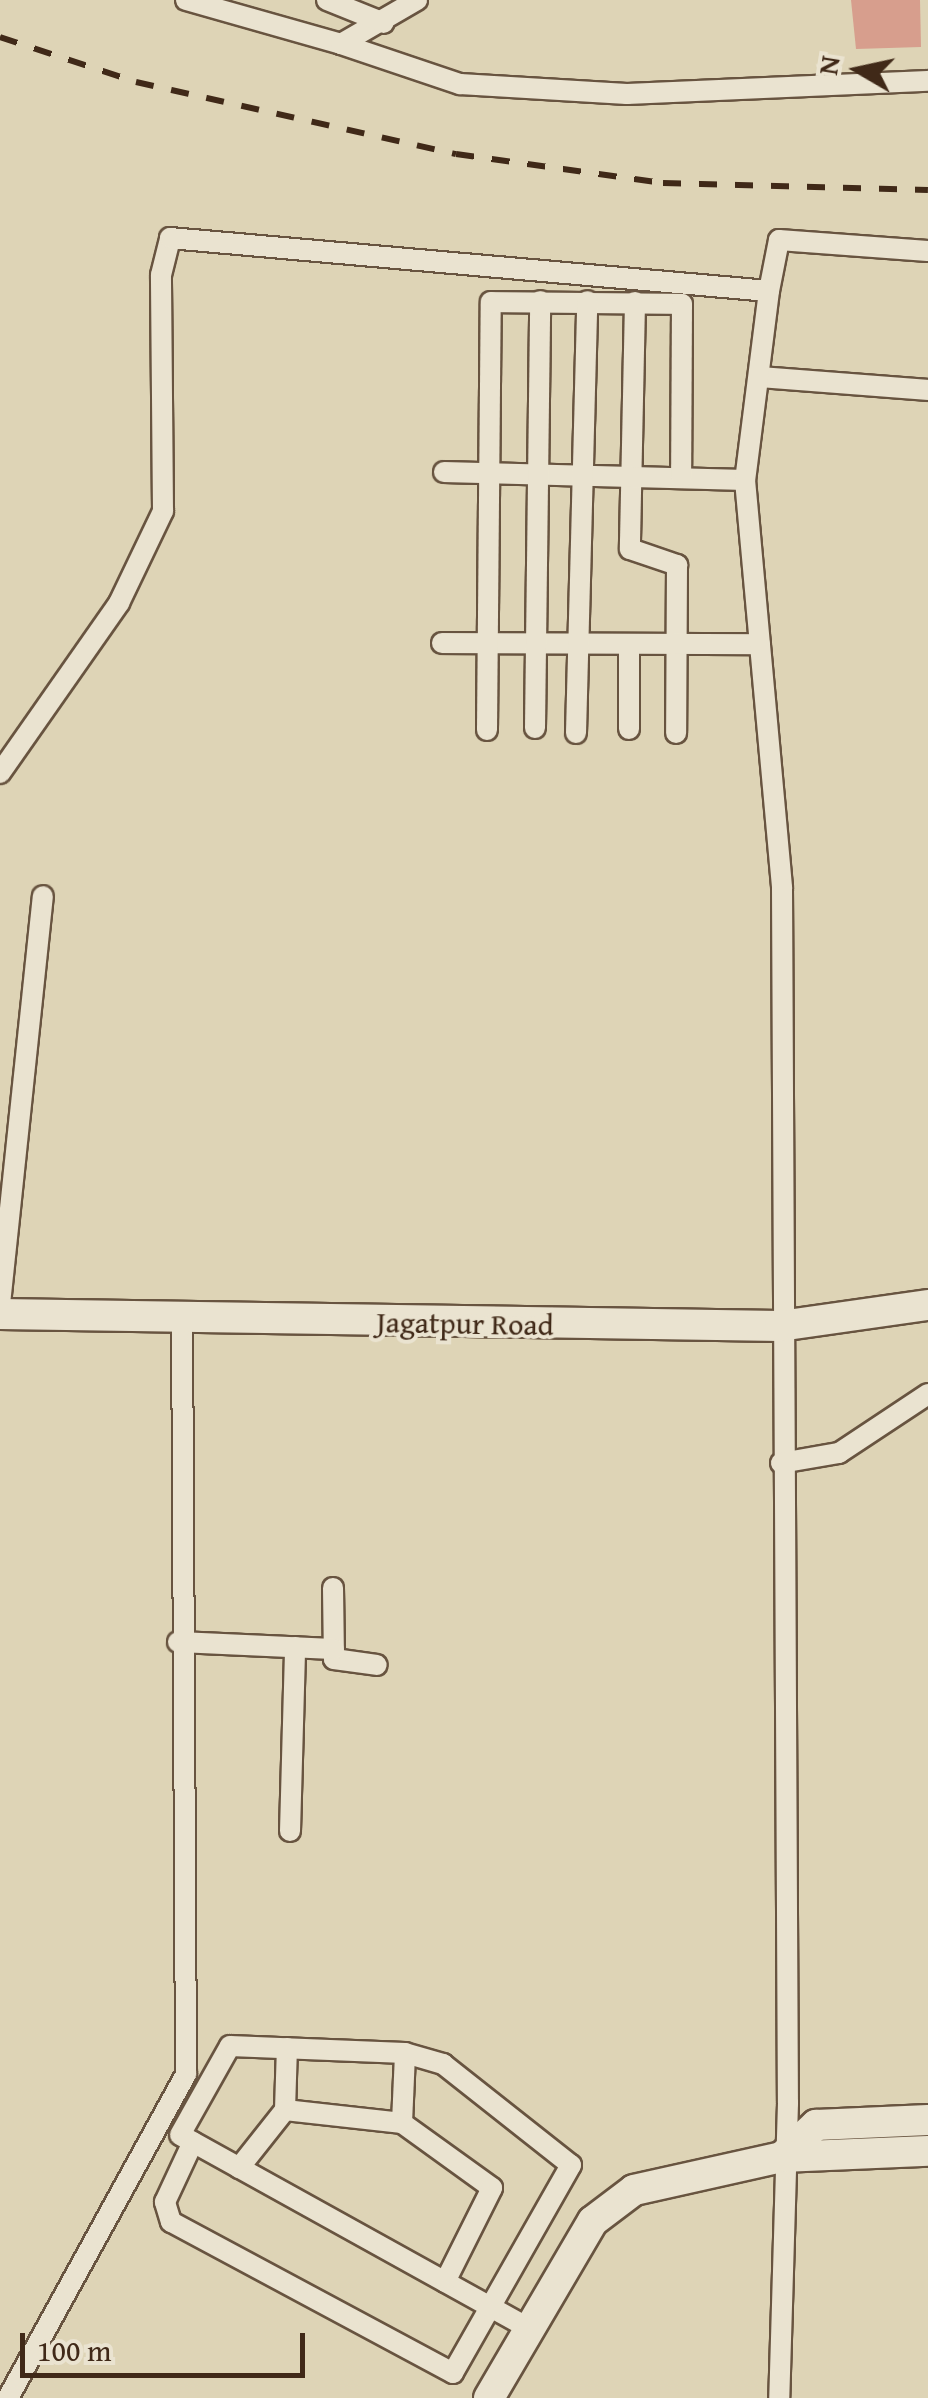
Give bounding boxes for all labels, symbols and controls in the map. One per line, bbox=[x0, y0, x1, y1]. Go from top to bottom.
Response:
north arrow bbox=[808, 20, 908, 120]
text: N bbox=[806, 53, 850, 78]
street label: Jagatpur Road bbox=[376, 1303, 554, 1343]
scale bar bbox=[25, 2313, 310, 2375]
text: 100 m bbox=[37, 2328, 111, 2372]

